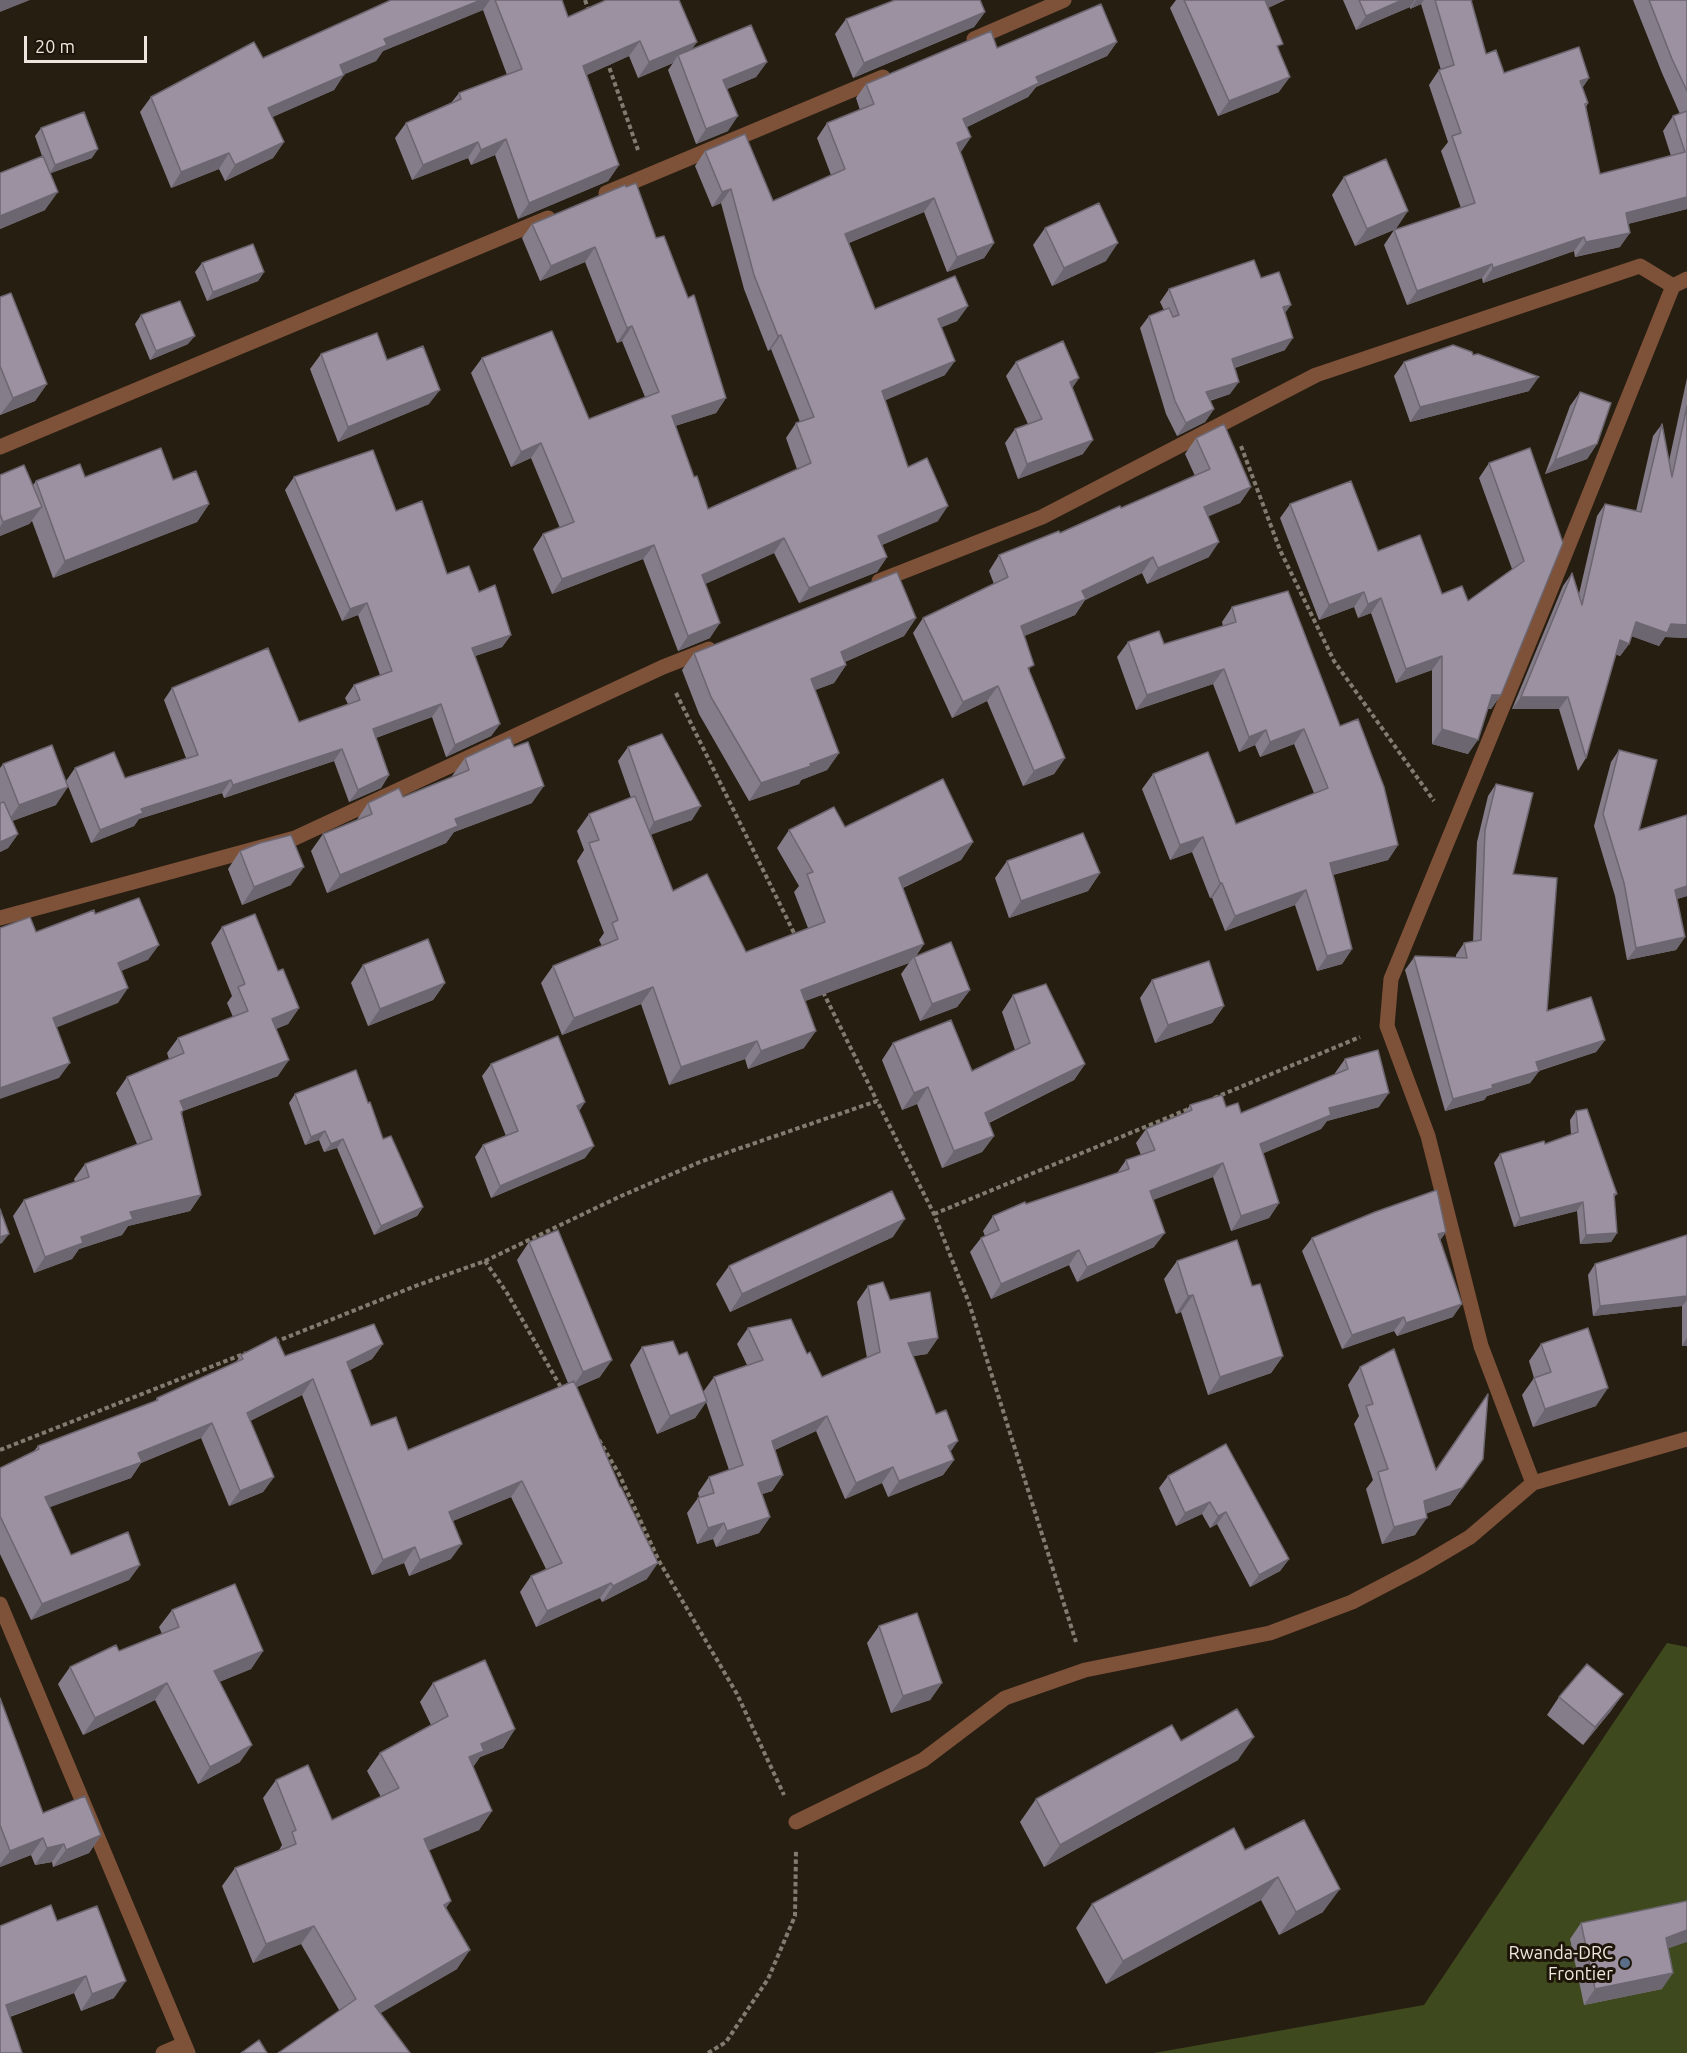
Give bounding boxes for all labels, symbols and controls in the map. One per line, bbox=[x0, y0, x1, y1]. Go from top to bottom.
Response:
scale bar bbox=[27, 24, 150, 62]
text: 20 m bbox=[35, 36, 75, 56]
place label: Rwanda-DRC Frontier bbox=[1508, 1942, 1613, 1984]
marker: Rwanda-DRC Frontier bbox=[1618, 1956, 1632, 1970]

